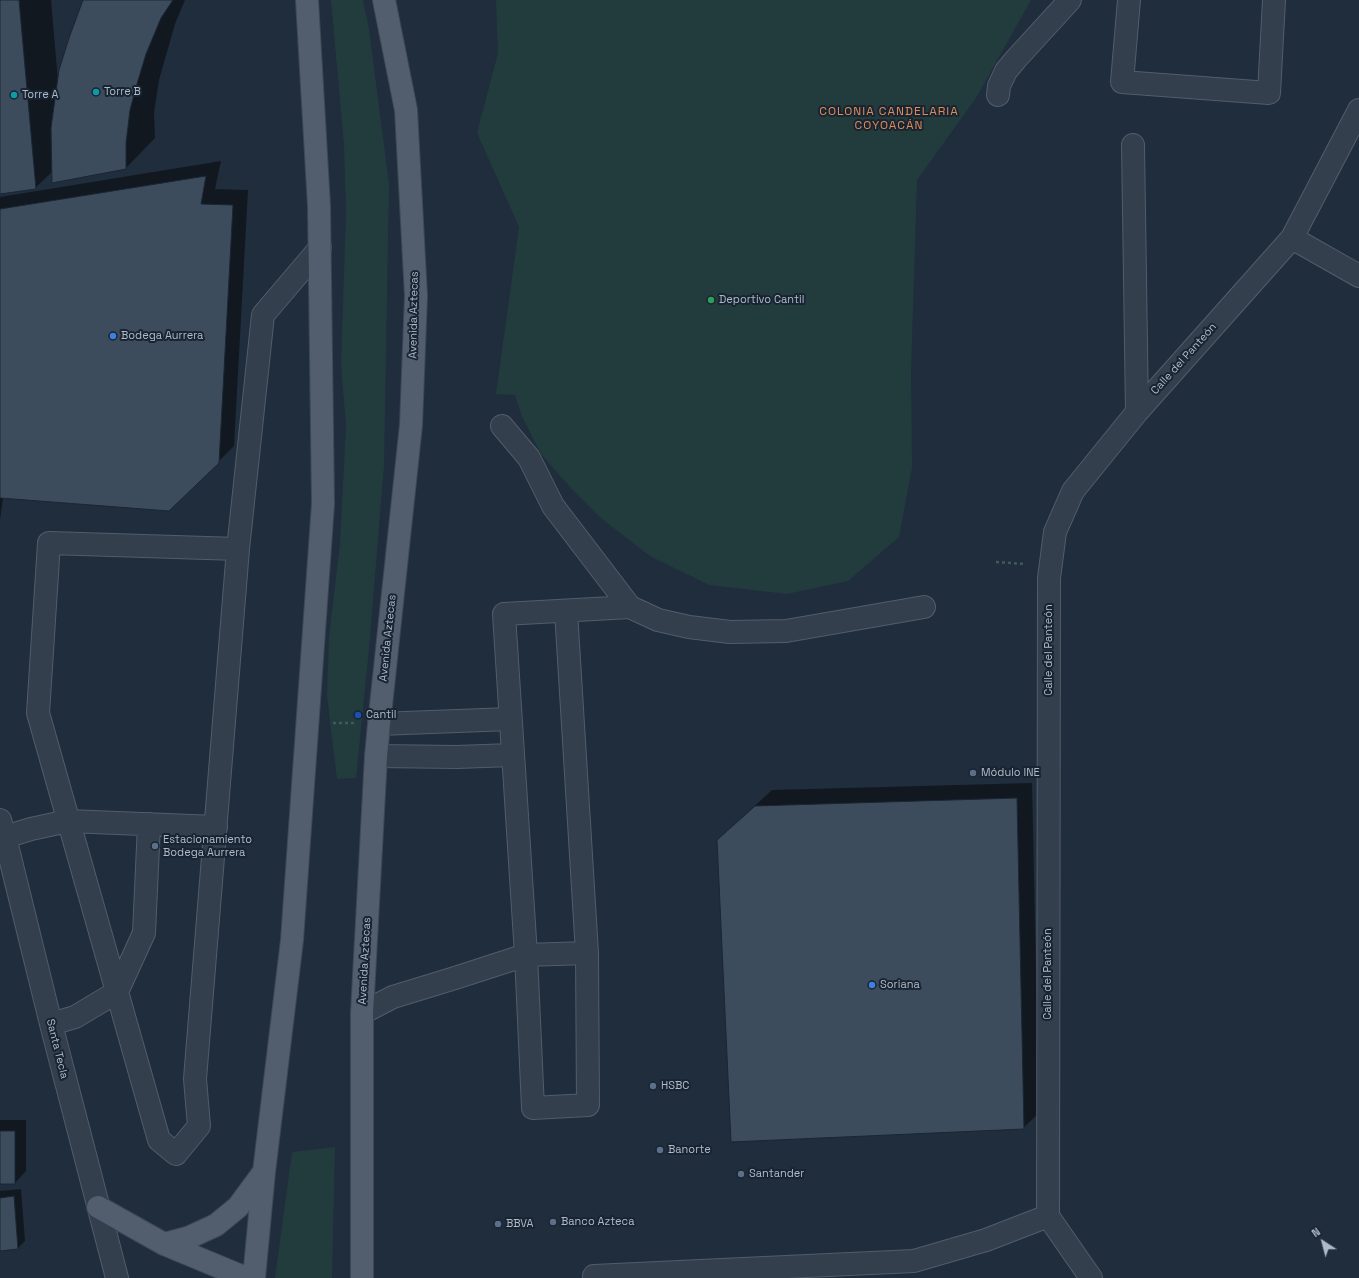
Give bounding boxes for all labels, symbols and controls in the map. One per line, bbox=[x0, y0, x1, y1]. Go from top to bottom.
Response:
place label: Torre B bbox=[104, 85, 141, 99]
marker: Torre B bbox=[91, 87, 101, 97]
place label: Torre A bbox=[22, 88, 59, 102]
marker: Torre A bbox=[9, 90, 19, 100]
district label: COLONIA CANDELARIA COYOACÁN bbox=[819, 105, 959, 133]
street label: Avenida Aztecas bbox=[407, 271, 421, 359]
place label: Deportivo Cantil bbox=[719, 293, 804, 307]
marker: Deportivo Cantil bbox=[706, 295, 716, 305]
street label: Calle del Panteón bbox=[1148, 321, 1220, 397]
place label: Bodega Aurrera bbox=[121, 329, 203, 343]
marker: Bodega Aurrera bbox=[108, 331, 118, 341]
street label: Avenida Aztecas bbox=[377, 594, 399, 682]
street label: Calle del Panteón bbox=[1042, 604, 1056, 696]
place label: Cantil bbox=[366, 708, 396, 722]
marker: Cantil bbox=[353, 710, 363, 720]
place label: Módulo INE bbox=[981, 766, 1040, 780]
marker: Módulo INE bbox=[968, 768, 978, 778]
place label: Estacionamiento Bodega Aurrera bbox=[163, 833, 252, 859]
marker: Estacionamiento Bodega Aurrera bbox=[150, 841, 160, 851]
street label: Avenida Aztecas bbox=[356, 917, 374, 1005]
street label: Calle del Panteón bbox=[1041, 928, 1055, 1020]
place label: Soriana bbox=[880, 978, 920, 992]
marker: Soriana bbox=[867, 980, 877, 990]
street label: Santa Tecla bbox=[43, 1018, 71, 1080]
place label: HSBC bbox=[661, 1079, 689, 1093]
marker: HSBC bbox=[648, 1081, 658, 1091]
place label: Banorte bbox=[668, 1143, 711, 1157]
marker: Banorte bbox=[655, 1145, 665, 1155]
place label: Santander bbox=[749, 1167, 804, 1181]
marker: Santander bbox=[736, 1169, 746, 1179]
place label: Banco Azteca bbox=[561, 1215, 634, 1229]
place label: BBVA bbox=[506, 1217, 534, 1231]
marker: Banco Azteca bbox=[548, 1217, 558, 1227]
marker: BBVA bbox=[493, 1219, 503, 1229]
north arrow bbox=[1303, 1222, 1343, 1262]
text: N bbox=[1309, 1224, 1323, 1240]

